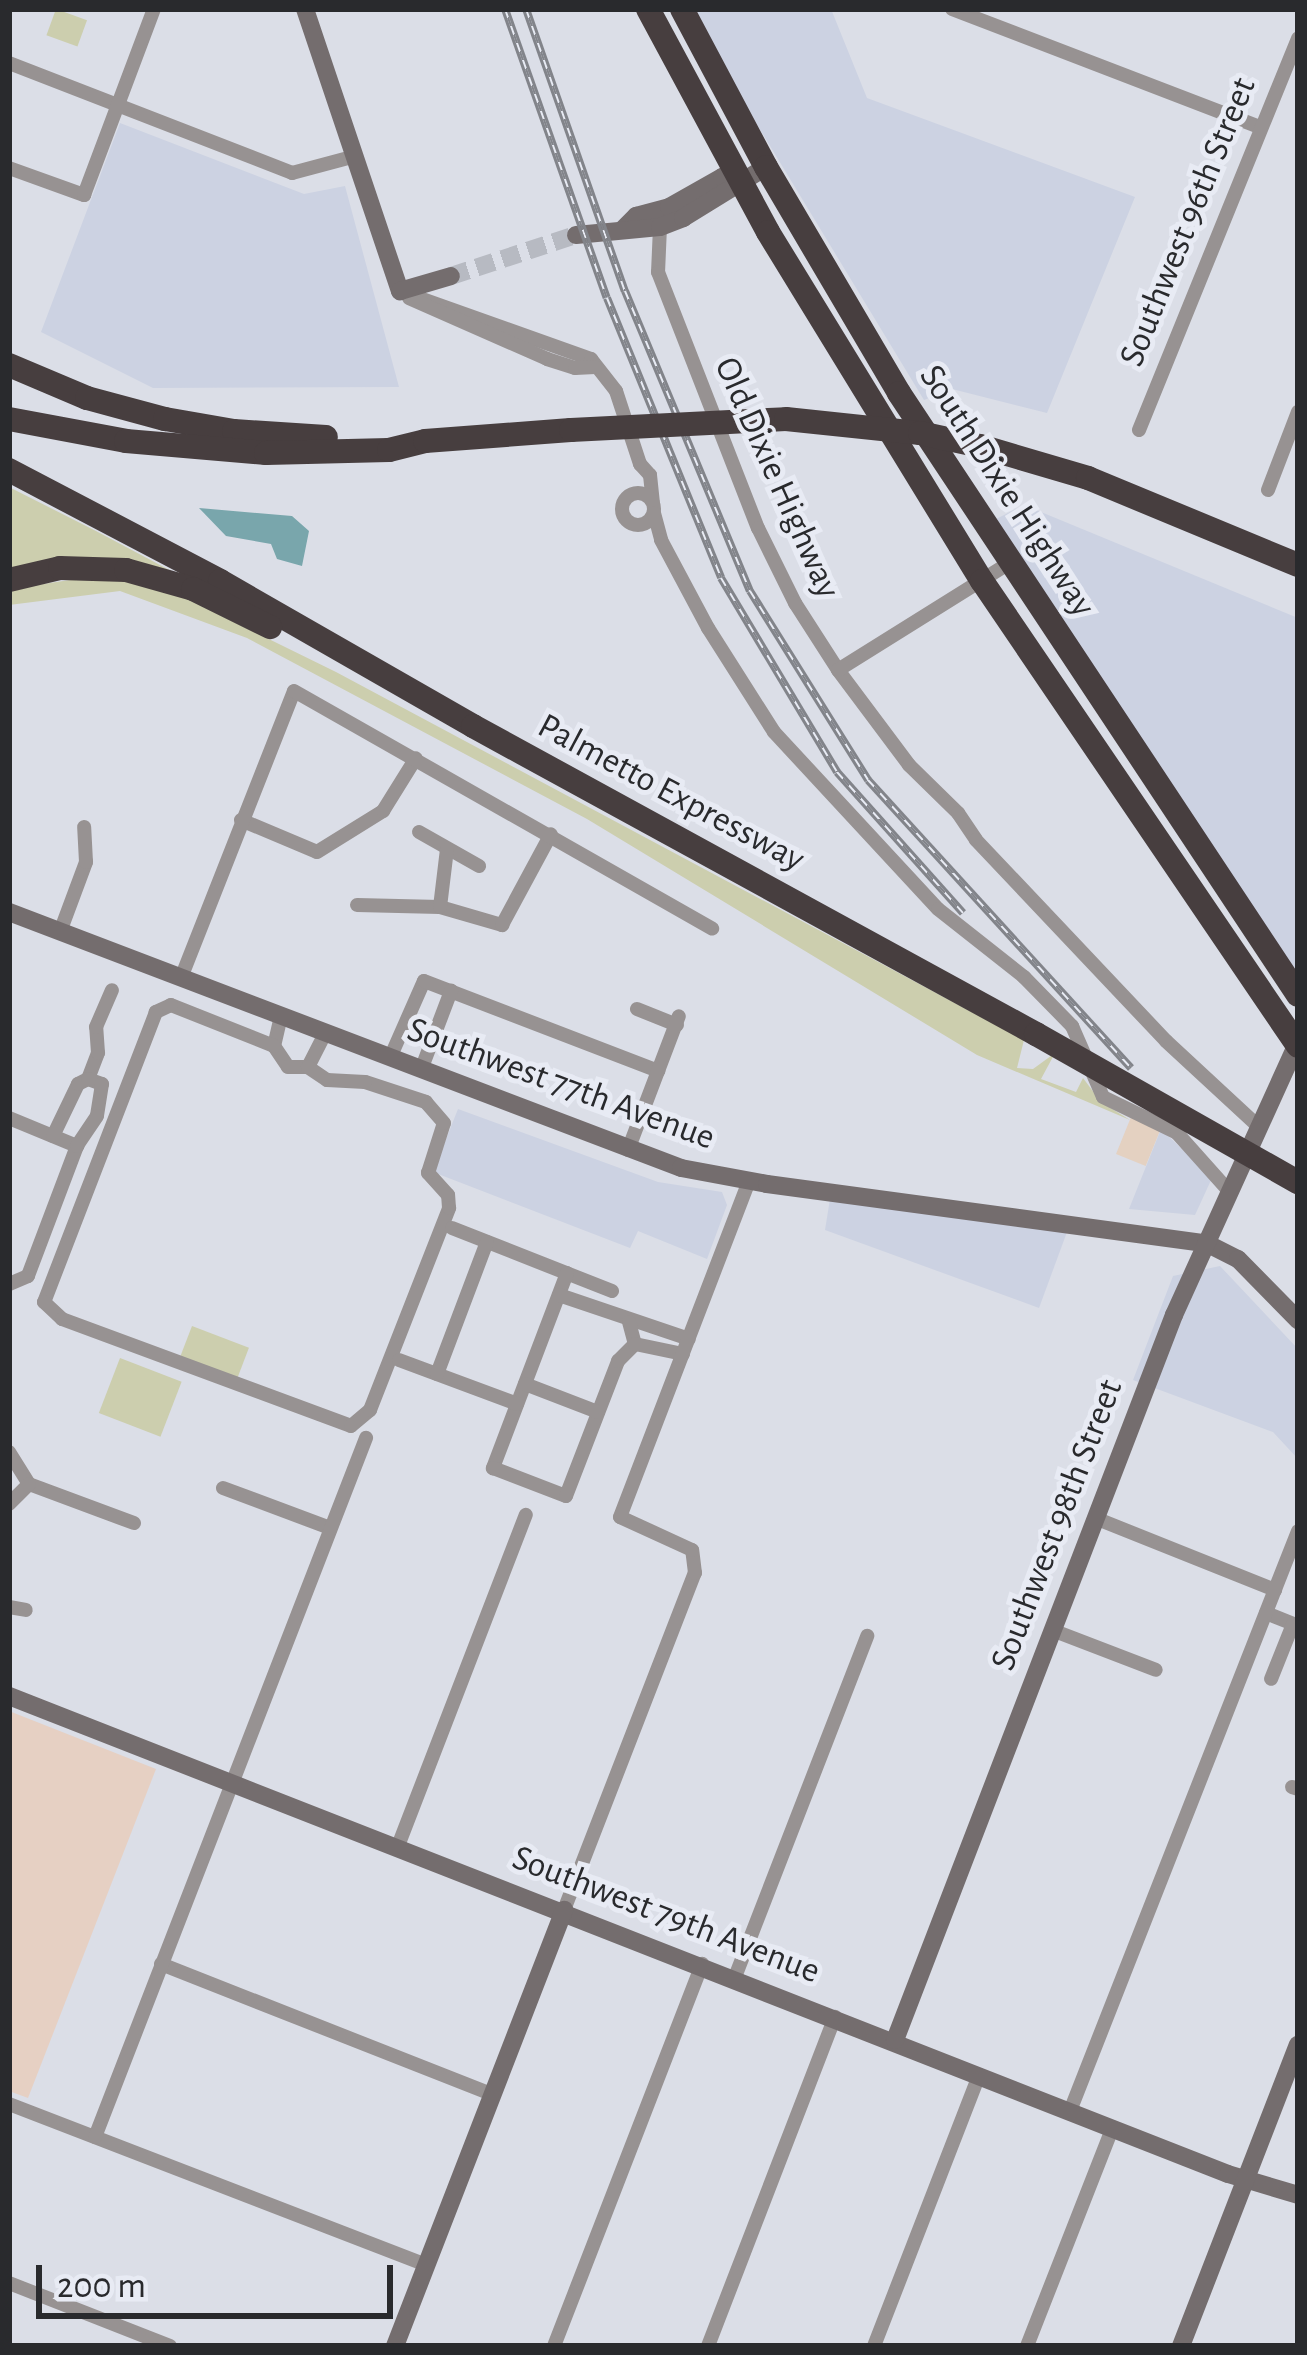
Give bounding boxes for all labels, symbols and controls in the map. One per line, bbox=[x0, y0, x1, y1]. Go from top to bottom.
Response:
street label: Southwest 96th Street bbox=[1110, 71, 1266, 373]
street label: Old Dixie Highway bbox=[705, 351, 849, 605]
street label: South Dixie Highway bbox=[910, 357, 1104, 625]
street label: Palmetto Expressway bbox=[530, 704, 812, 882]
street label: Southwest 77th Avenue bbox=[401, 1008, 721, 1160]
street label: Southwest 98th Street bbox=[982, 1374, 1132, 1676]
street label: Southwest 79th Avenue bbox=[506, 1836, 826, 1994]
scale bar bbox=[42, 2241, 399, 2315]
text: 200 m bbox=[57, 2268, 146, 2304]

